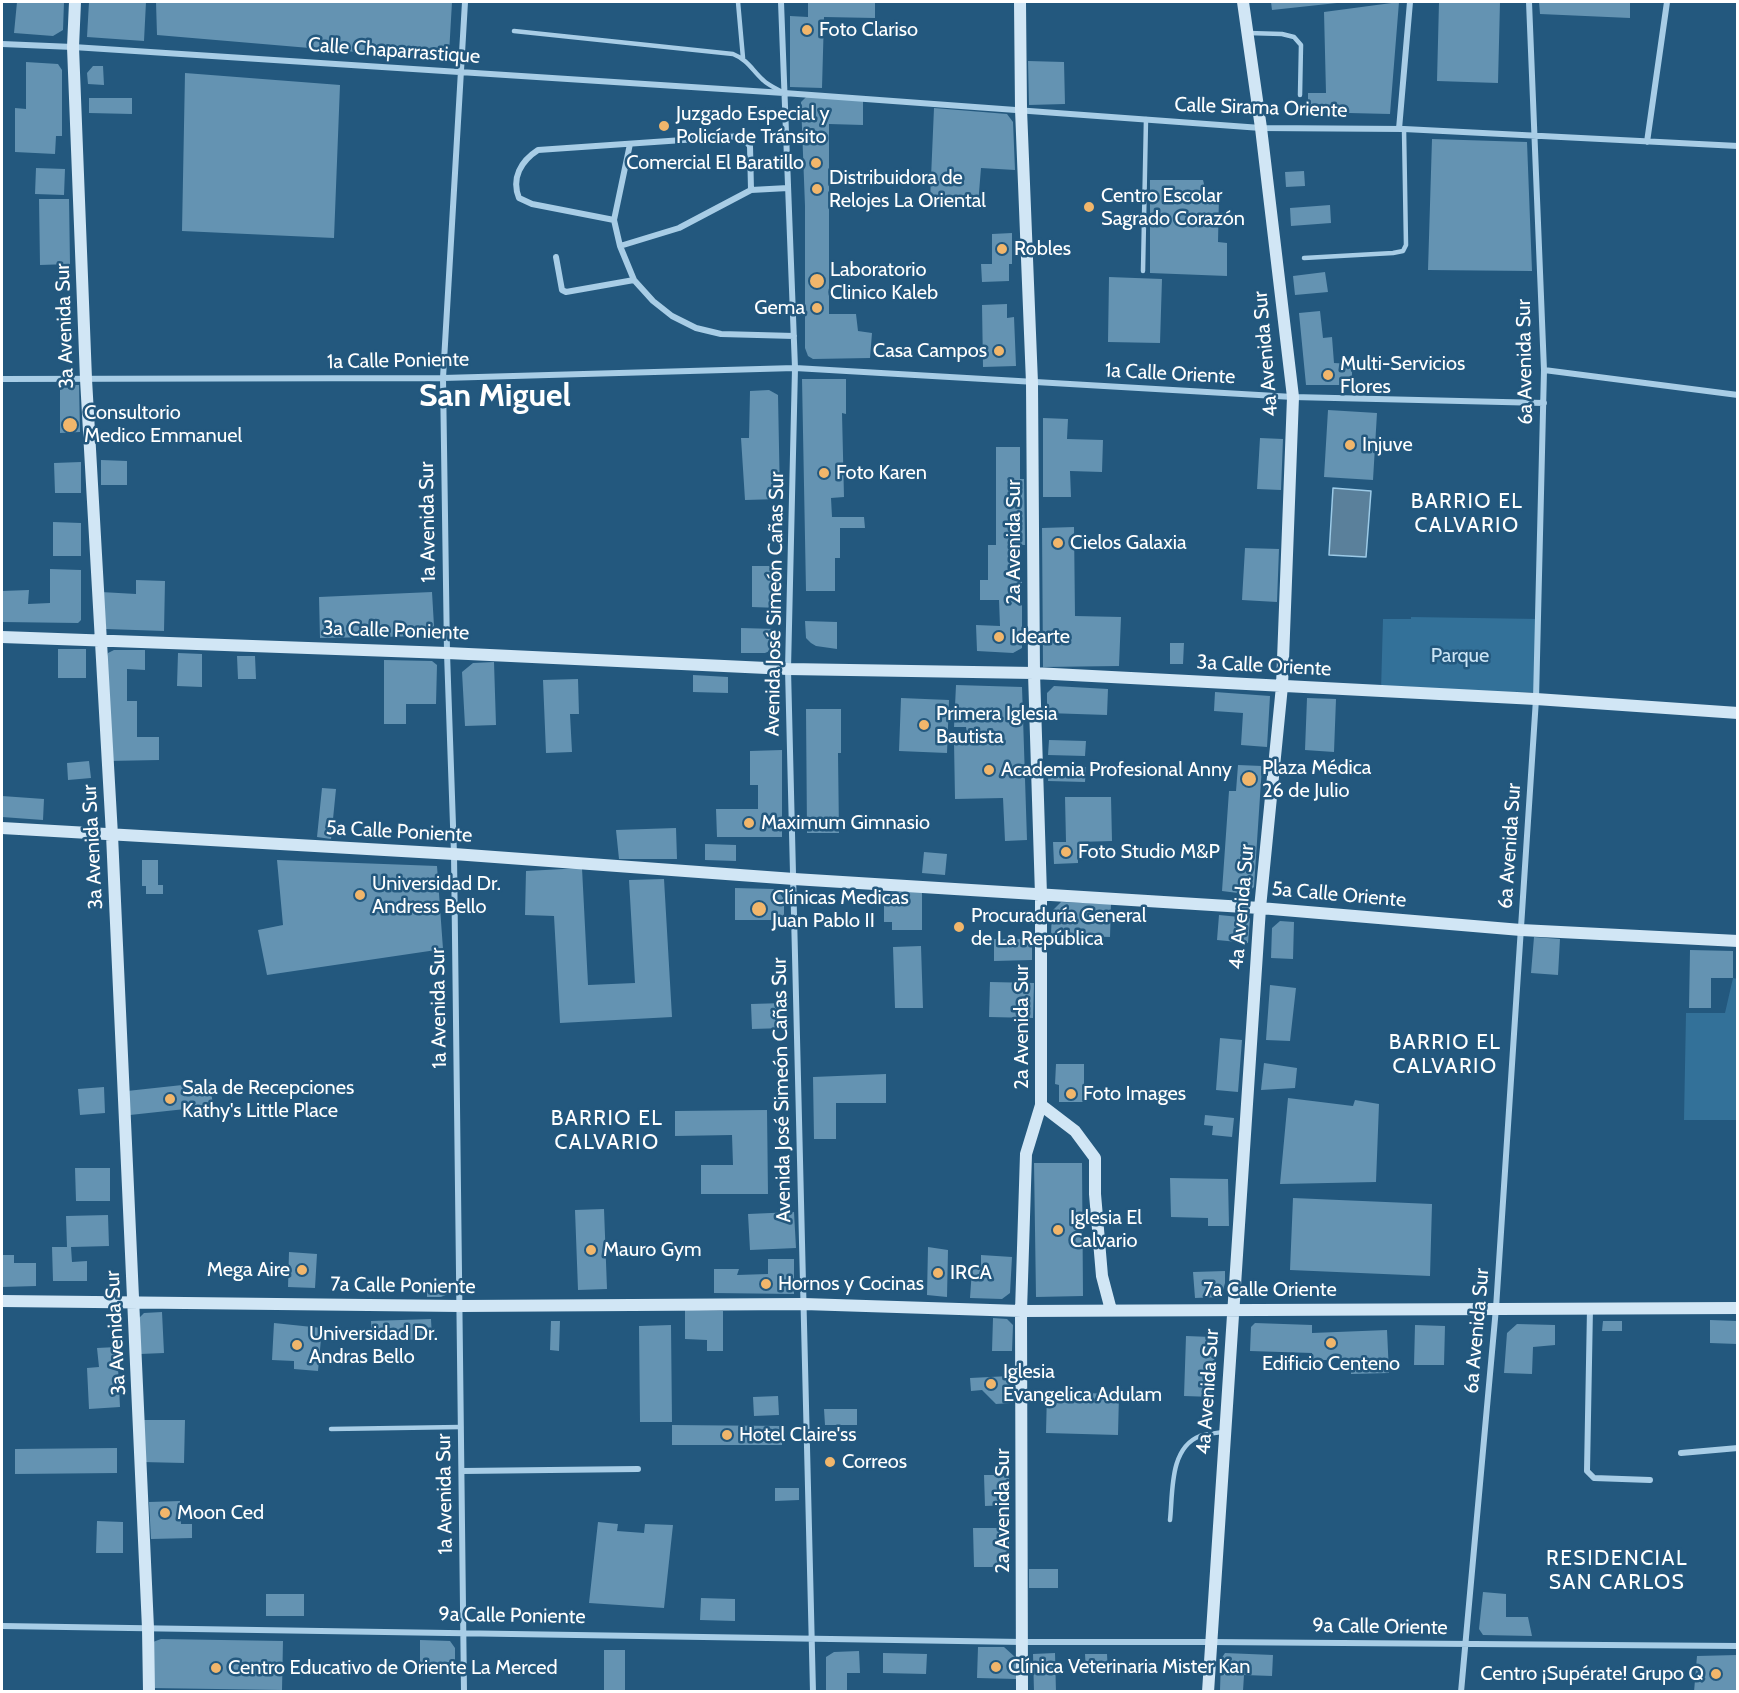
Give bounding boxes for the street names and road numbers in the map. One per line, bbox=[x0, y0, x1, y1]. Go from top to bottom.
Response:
street label: Calle Chaparrastique bbox=[307, 33, 481, 69]
street label: Calle Sirama Oriente bbox=[1174, 93, 1348, 123]
street label: 3a Avenida Sur bbox=[51, 263, 79, 389]
street label: 4a Avenida Sur bbox=[1249, 290, 1283, 418]
street label: 6a Avenida Sur bbox=[1512, 299, 1538, 425]
street label: 1a Calle Poniente bbox=[327, 348, 469, 374]
street label: 1a Calle Oriente bbox=[1104, 359, 1236, 389]
street label: 1a Avenida Sur bbox=[415, 461, 441, 583]
street label: Avenida José Simeón Cañas Sur bbox=[761, 471, 789, 737]
street label: 2a Avenida Sur bbox=[1002, 479, 1026, 605]
street label: 3a Calle Poniente bbox=[322, 616, 470, 646]
street label: 3a Calle Oriente bbox=[1196, 650, 1332, 682]
street label: 6a Avenida Sur bbox=[1494, 782, 1526, 910]
street label: 3a Avenida Sur bbox=[78, 784, 108, 910]
street label: 5a Calle Poniente bbox=[325, 816, 473, 848]
street label: 4a Avenida Sur bbox=[1225, 843, 1259, 971]
street label: 5a Calle Oriente bbox=[1271, 877, 1407, 913]
street label: 1a Avenida Sur bbox=[426, 947, 452, 1069]
street label: Avenida José Simeón Cañas Sur bbox=[768, 957, 796, 1223]
street label: 2a Avenida Sur bbox=[1010, 964, 1034, 1090]
street label: 6a Avenida Sur bbox=[1460, 1267, 1494, 1395]
street label: 3a Avenida Sur bbox=[101, 1270, 131, 1396]
street label: 7a Calle Poniente bbox=[330, 1273, 476, 1299]
street label: 7a Calle Oriente bbox=[1203, 1278, 1337, 1302]
street label: 4a Avenida Sur bbox=[1192, 1328, 1224, 1456]
street label: 1a Avenida Sur bbox=[432, 1433, 458, 1555]
street label: 2a Avenida Sur bbox=[991, 1448, 1015, 1574]
street label: 9a Calle Poniente bbox=[438, 1603, 586, 1629]
street label: 9a Calle Oriente bbox=[1312, 1614, 1448, 1640]

